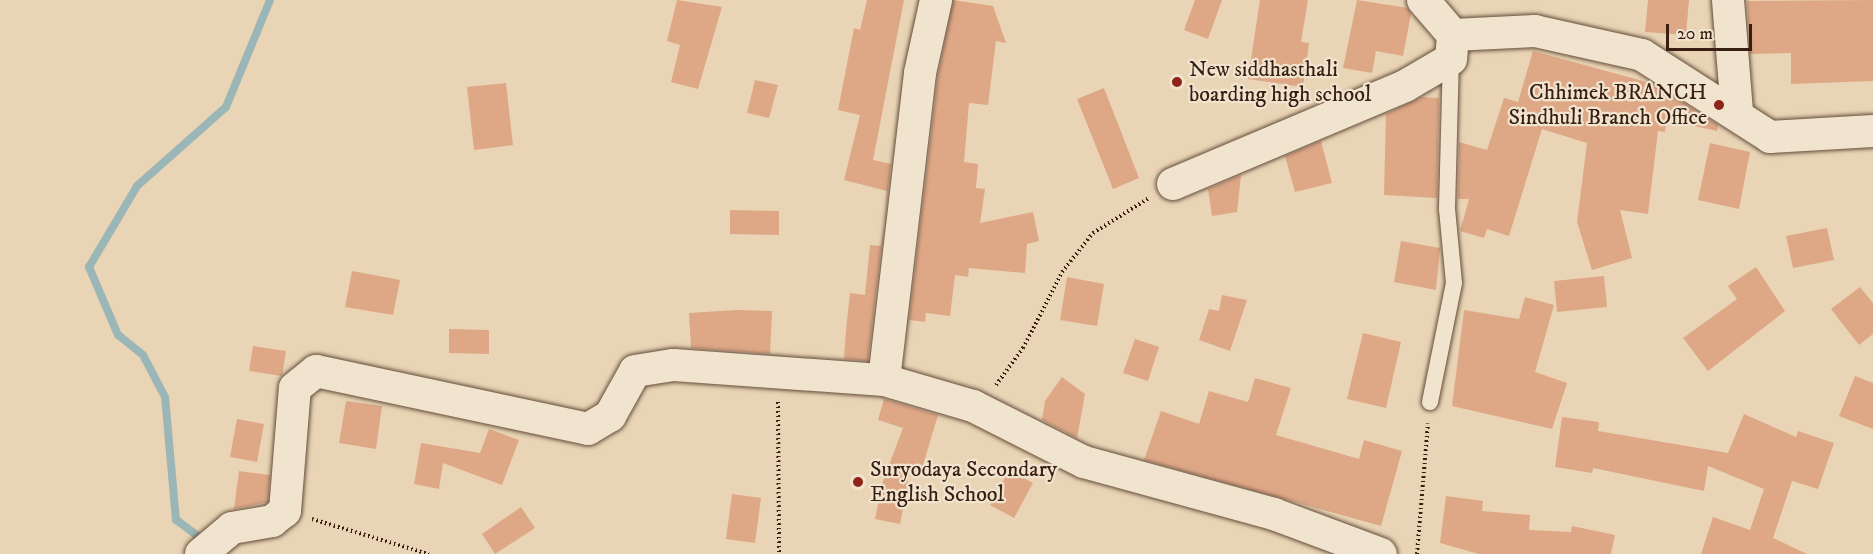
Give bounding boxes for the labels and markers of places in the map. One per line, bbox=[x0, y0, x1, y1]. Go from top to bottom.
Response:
place label: New siddhasthali boarding high school bbox=[1189, 56, 1371, 107]
marker: New siddhasthali boarding high school bbox=[1170, 75, 1184, 89]
place label: Chhimek BRANCH Sindhuli Branch Office bbox=[1509, 79, 1707, 130]
marker: Chhimek BRANCH Sindhuli Branch Office bbox=[1712, 98, 1726, 112]
place label: Suryodaya Secondary English School bbox=[870, 456, 1057, 508]
marker: Suryodaya Secondary English School bbox=[851, 475, 865, 489]

